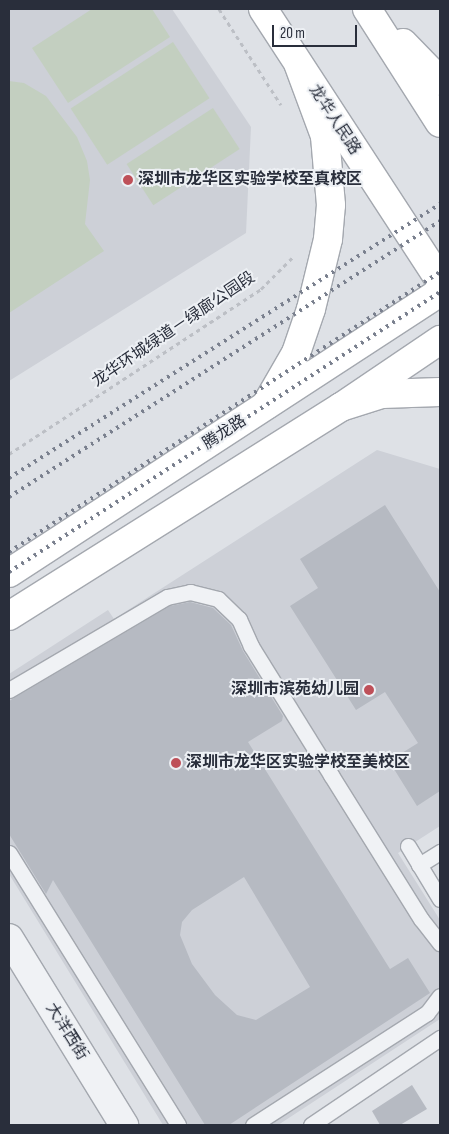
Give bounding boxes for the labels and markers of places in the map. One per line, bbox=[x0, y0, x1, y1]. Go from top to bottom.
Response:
place label: 深圳市龙华区实验学校至真校区 bbox=[138, 170, 362, 190]
marker: 深圳市龙华区实验学校至真校区 bbox=[122, 174, 134, 186]
place label: 深圳市滨苑幼儿园 bbox=[231, 680, 359, 700]
marker: 深圳市滨苑幼儿园 bbox=[363, 684, 375, 696]
place label: 深圳市龙华区实验学校至美校区 bbox=[186, 753, 410, 773]
marker: 深圳市龙华区实验学校至美校区 bbox=[170, 757, 182, 769]

